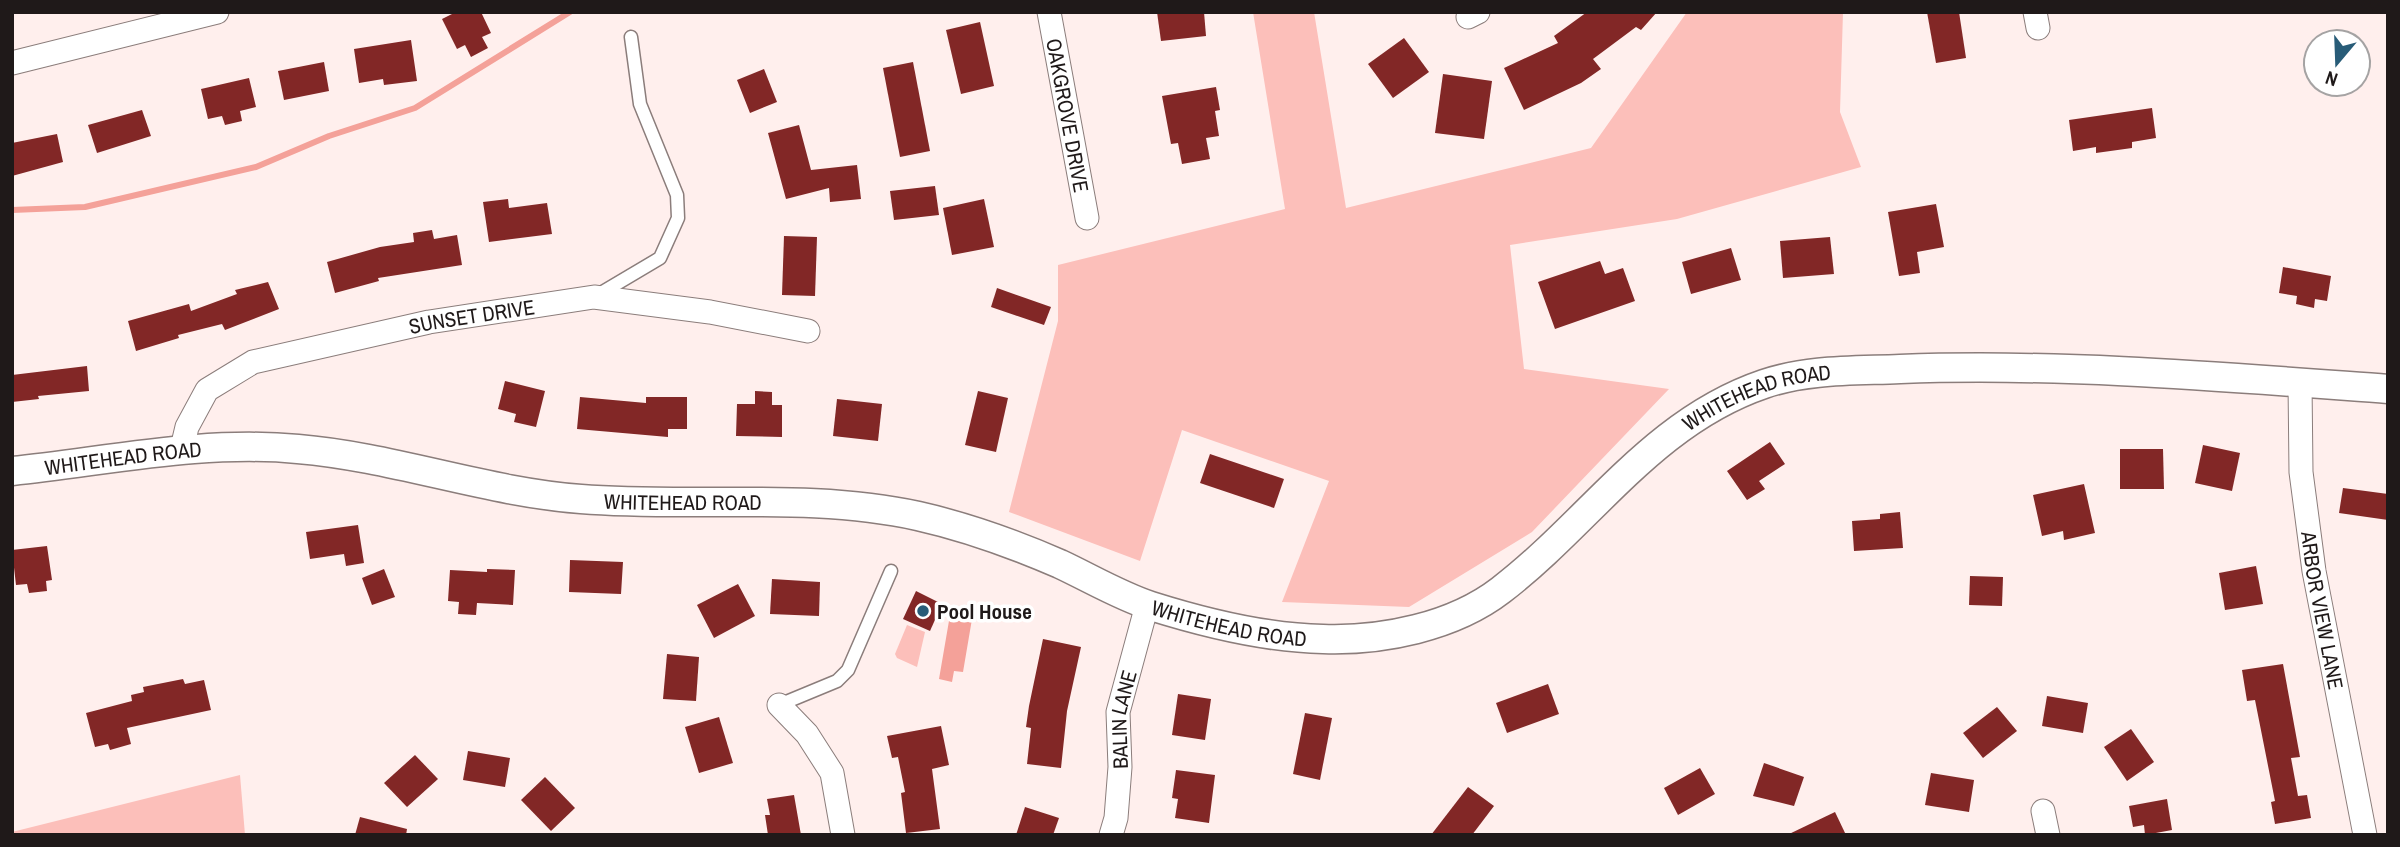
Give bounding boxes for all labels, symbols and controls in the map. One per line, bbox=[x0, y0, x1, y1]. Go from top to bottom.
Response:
north arrow bbox=[2302, 28, 2372, 98]
street label: OAKGROVE DRIVE bbox=[1040, 36, 1096, 195]
text: N bbox=[2322, 65, 2341, 93]
street label: SUNSET DRIVE bbox=[406, 292, 537, 341]
street label: WHITEHEAD ROAD bbox=[1676, 357, 1832, 437]
street label: WHITEHEAD ROAD bbox=[43, 434, 203, 482]
street label: WHITEHEAD ROAD bbox=[603, 486, 762, 517]
street label: ARBOR VIEW LANE bbox=[2294, 529, 2351, 692]
street label: WHITEHEAD ROAD bbox=[1148, 593, 1308, 653]
place label: Pool House bbox=[937, 597, 1032, 626]
marker: Pool House bbox=[915, 603, 931, 619]
street label: BALIN LANE bbox=[1103, 667, 1143, 769]

